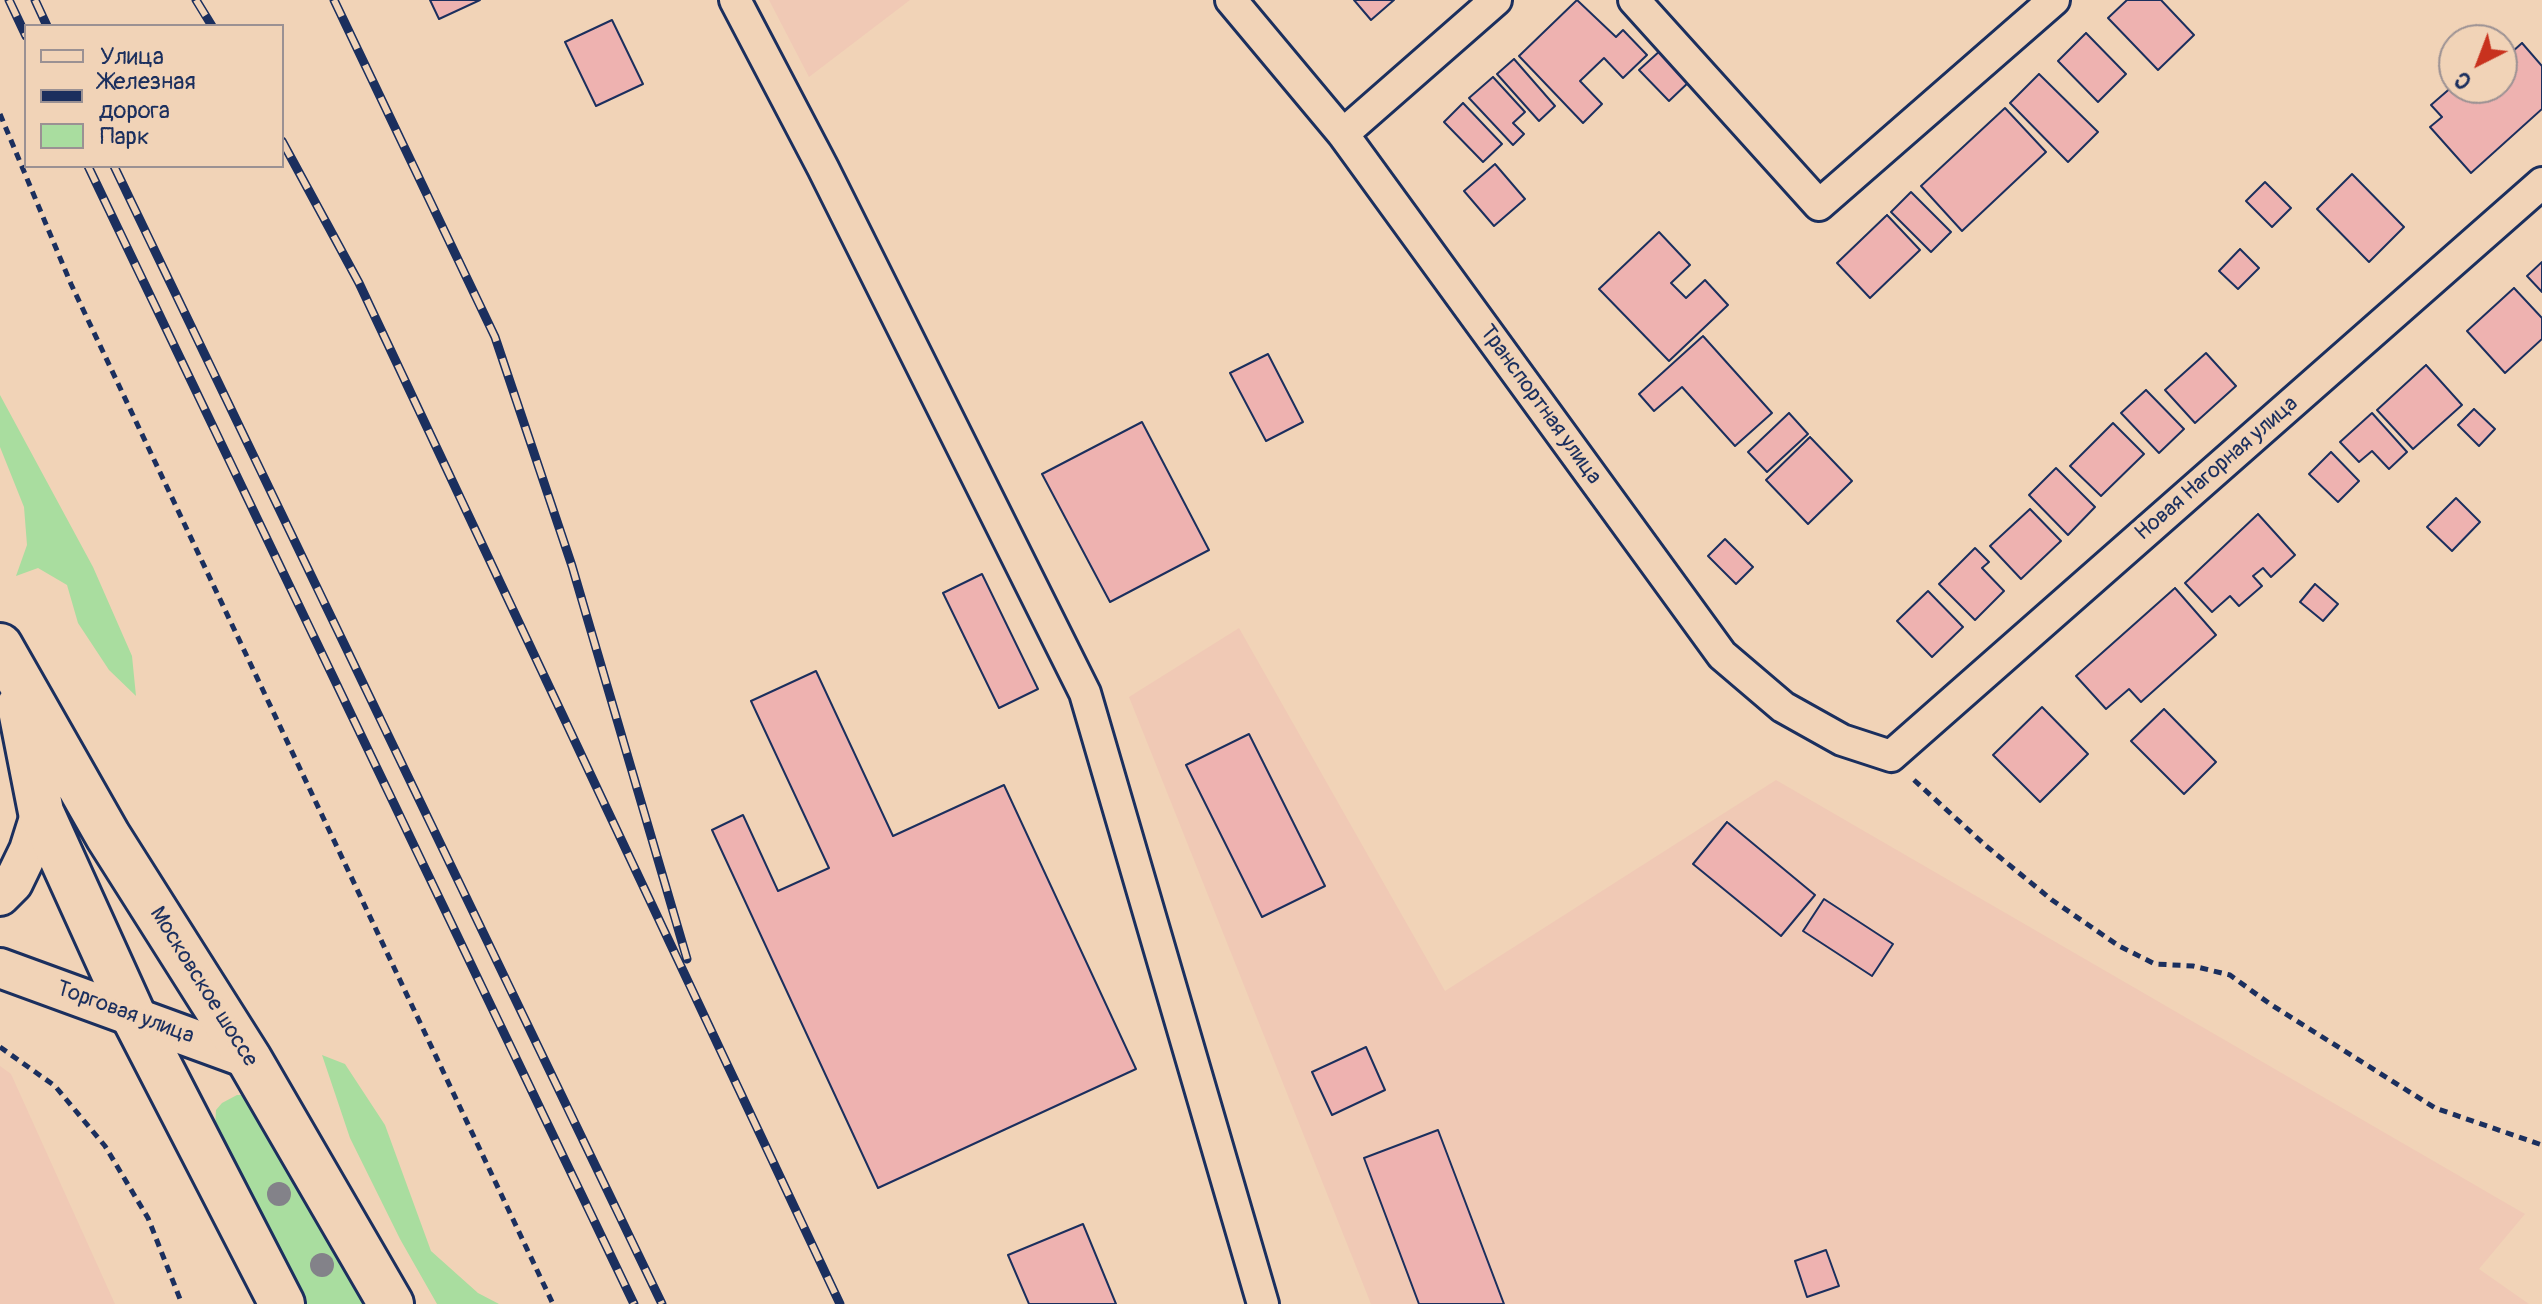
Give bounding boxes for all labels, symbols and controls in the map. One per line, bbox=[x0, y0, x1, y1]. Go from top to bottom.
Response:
legend bbox=[24, 24, 284, 168]
north arrow bbox=[2438, 24, 2518, 104]
text: Улица bbox=[100, 42, 164, 71]
text: С bbox=[2449, 65, 2478, 95]
text: Железная дорога bbox=[99, 67, 196, 125]
text: Парк bbox=[100, 122, 149, 151]
street label: Транспортная улица bbox=[1473, 320, 1607, 490]
street label: Новая Нагорная улица bbox=[2130, 391, 2304, 547]
street label: Московское шоссе bbox=[143, 902, 263, 1072]
street label: Торговая улица bbox=[53, 976, 197, 1050]

